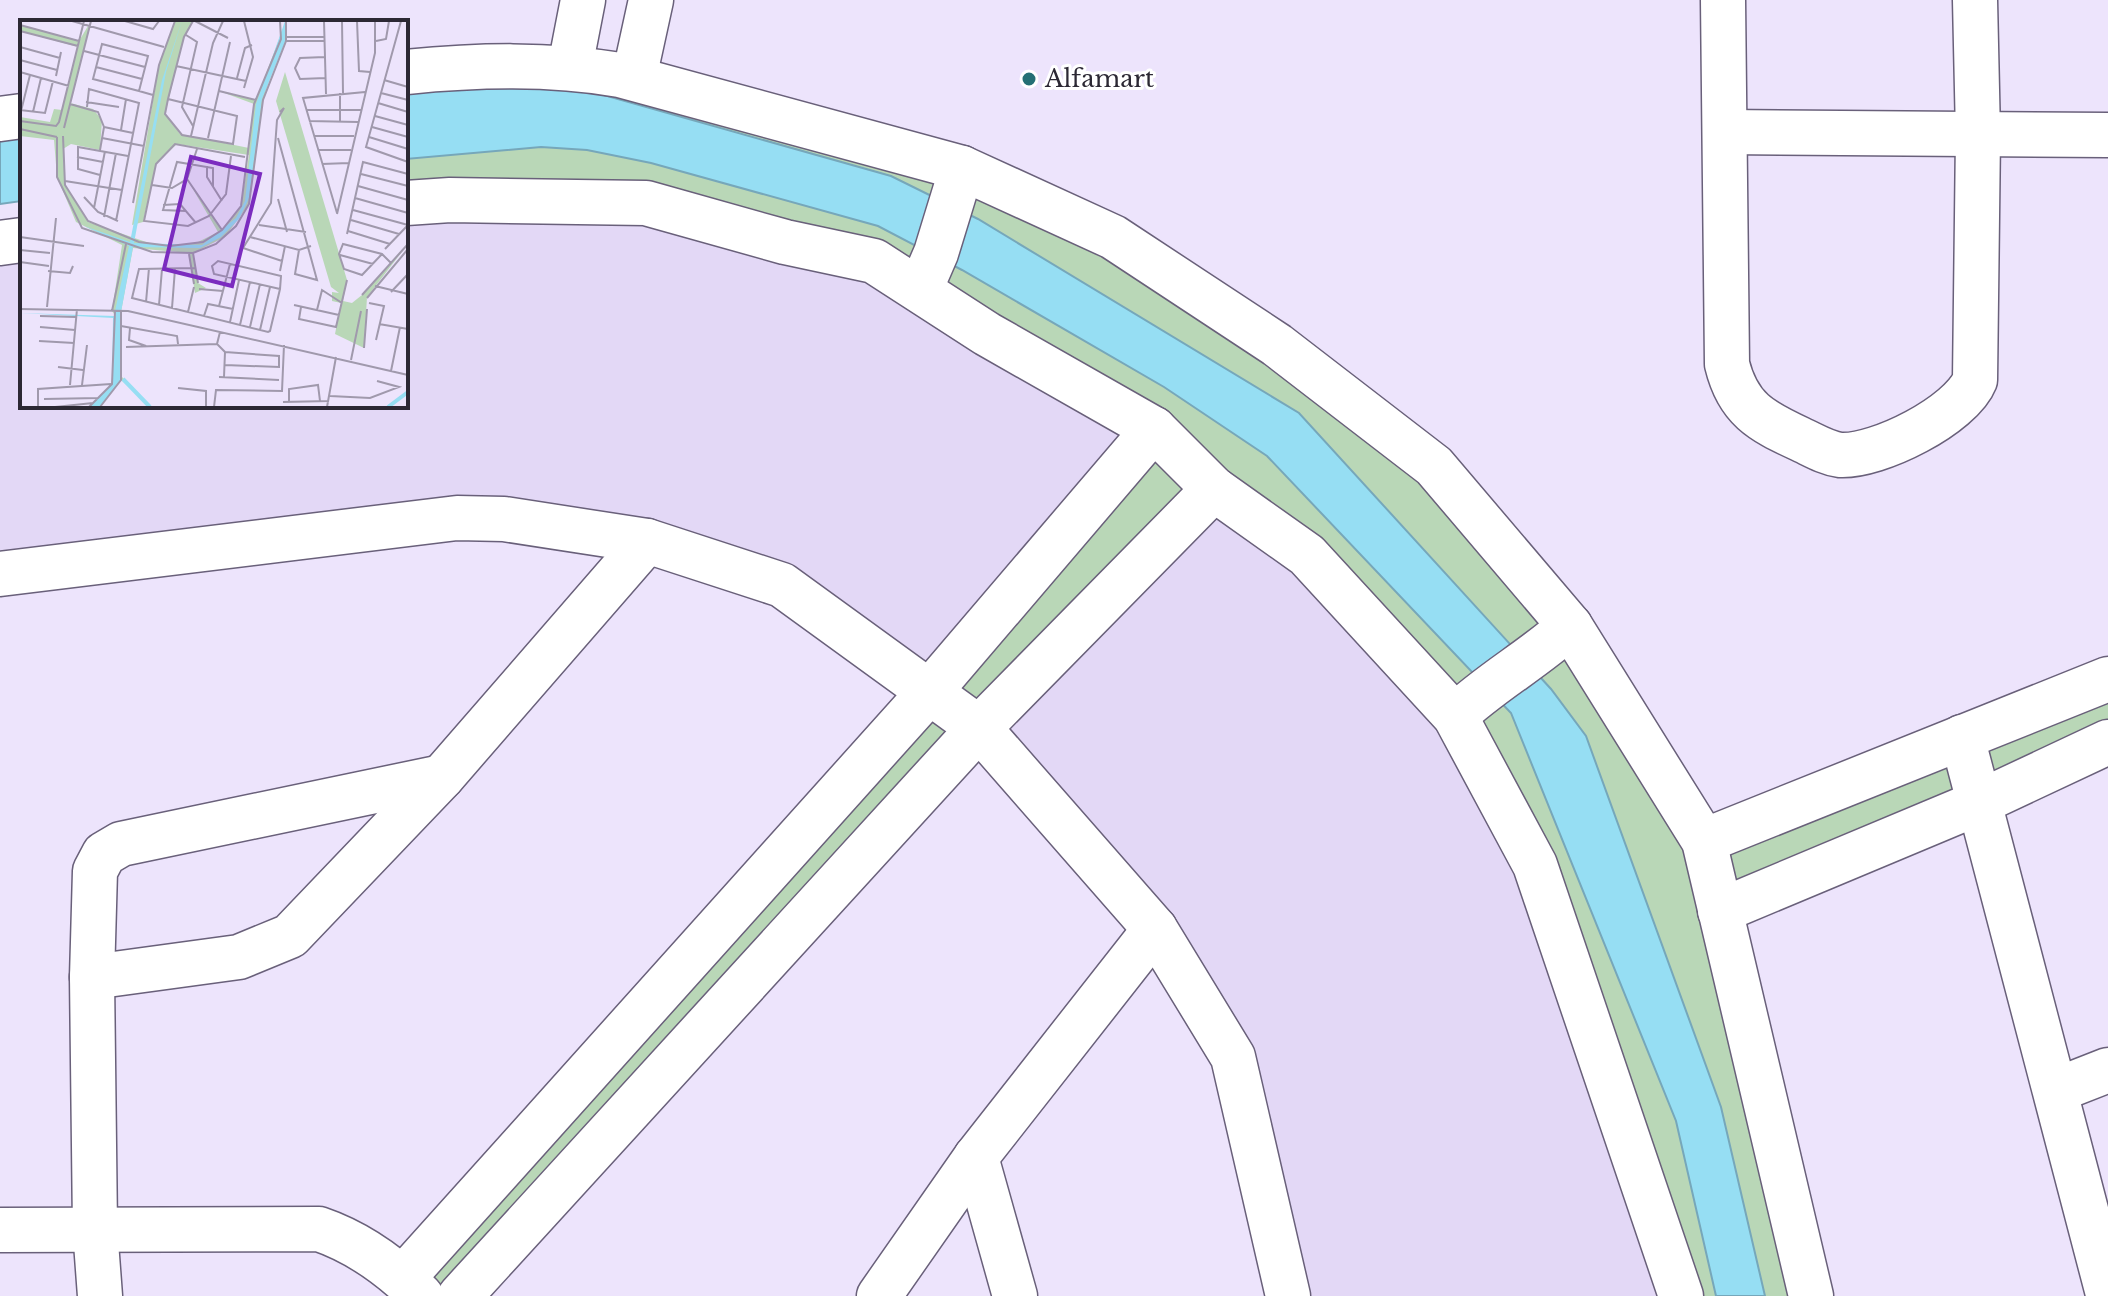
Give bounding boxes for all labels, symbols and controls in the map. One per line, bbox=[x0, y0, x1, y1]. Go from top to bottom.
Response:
inset map bbox=[20, 20, 408, 408]
place label: Alfamart bbox=[1044, 64, 1154, 93]
marker: Alfamart bbox=[1020, 70, 1038, 88]

